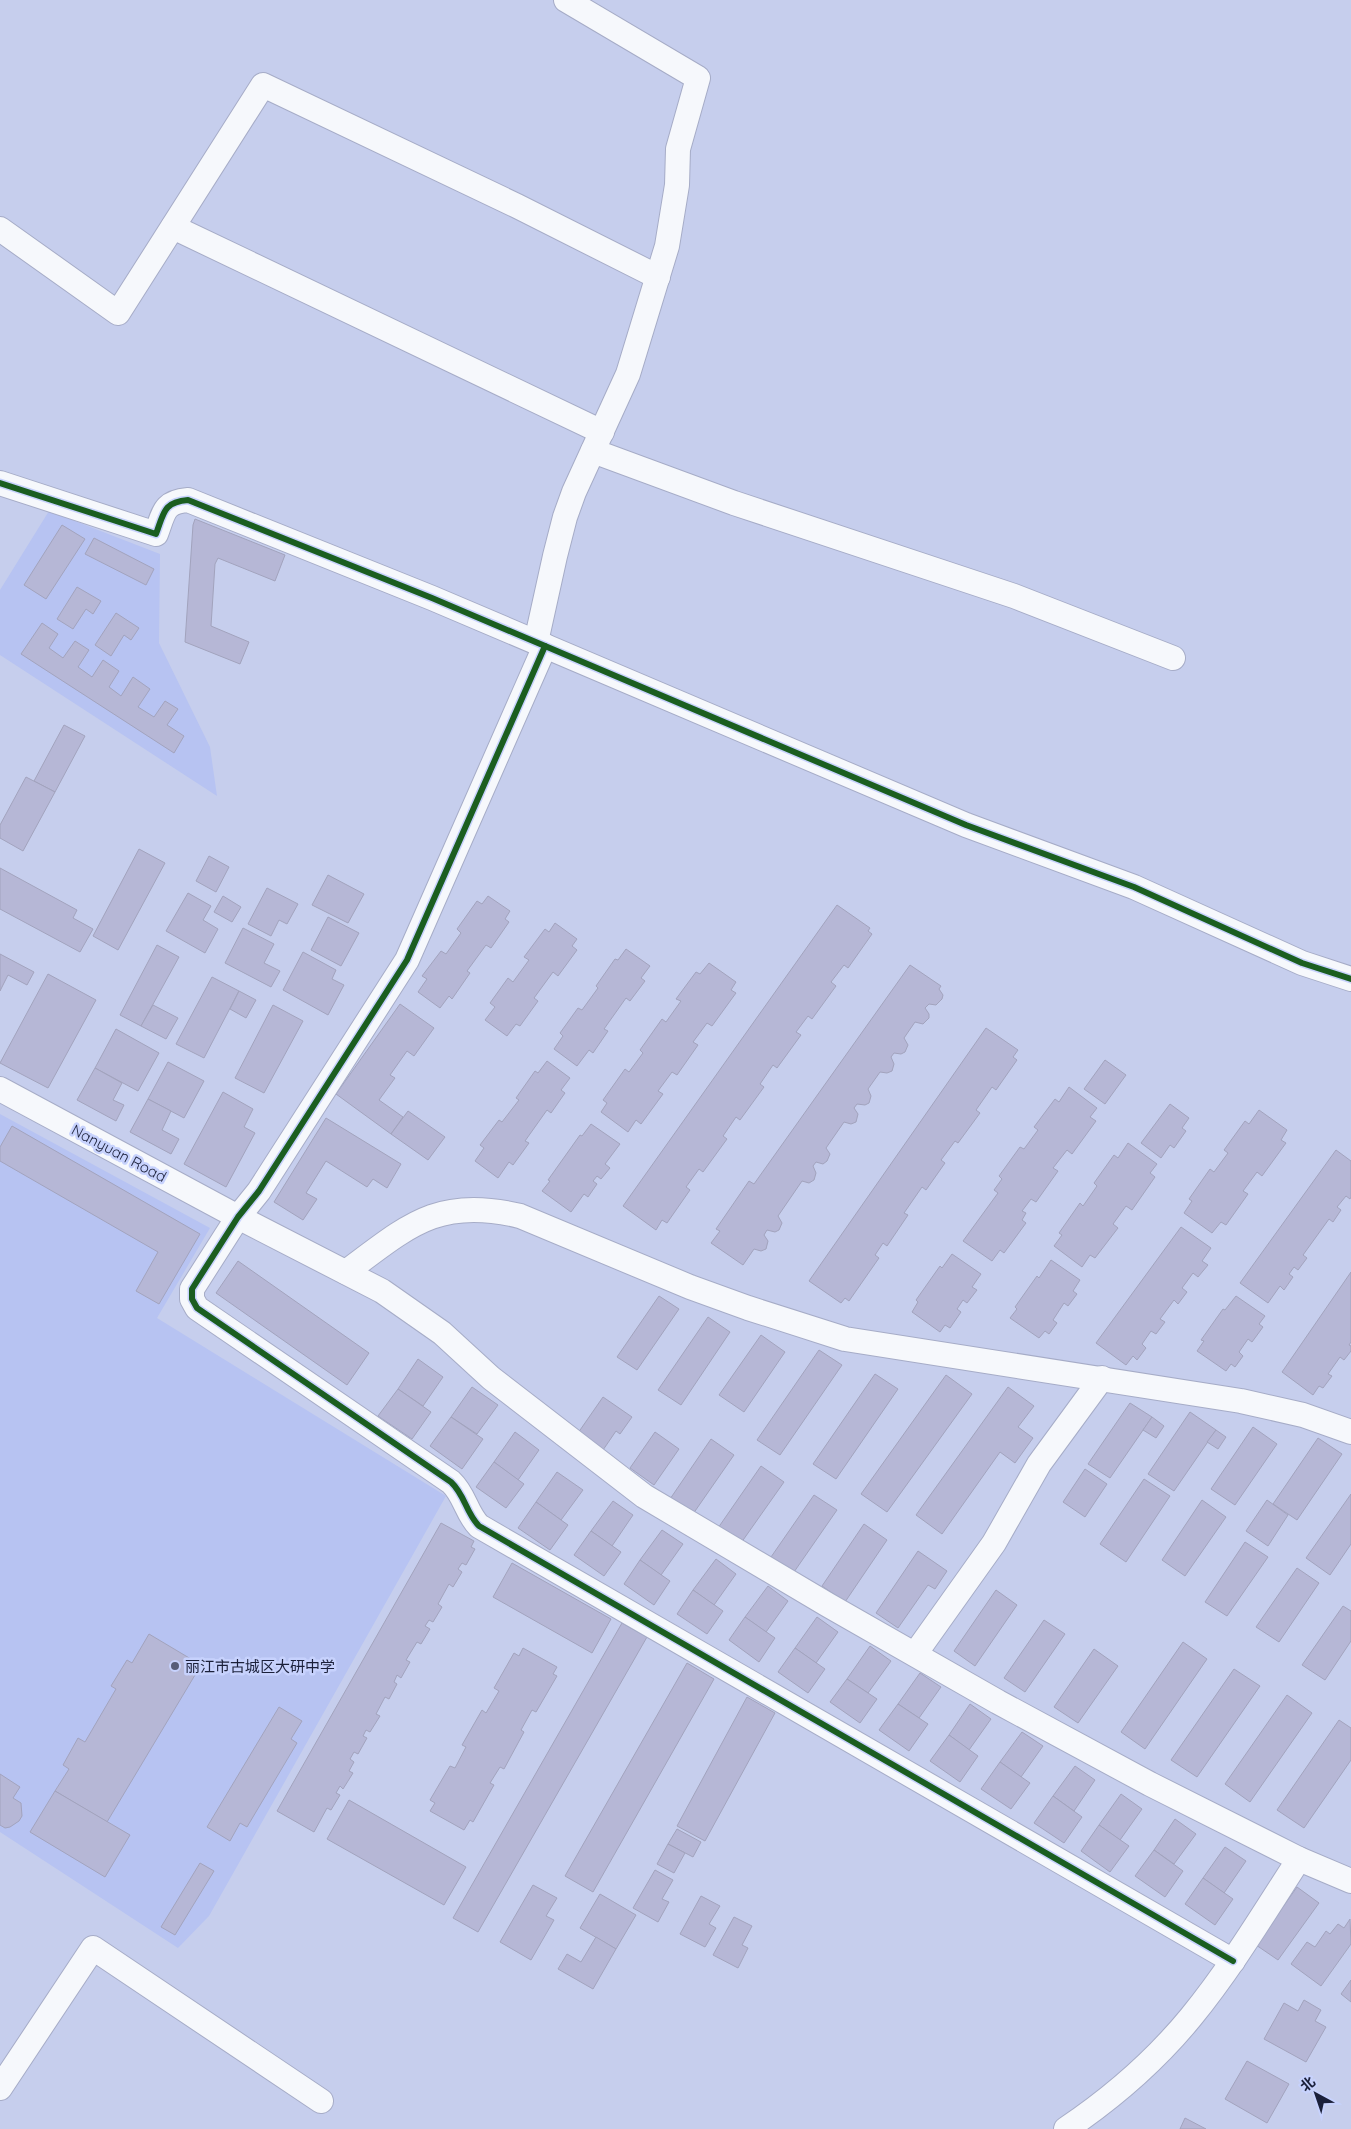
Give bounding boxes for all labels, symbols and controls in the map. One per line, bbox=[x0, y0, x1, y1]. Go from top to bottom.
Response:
street label: Nanyuan Road bbox=[68, 1120, 170, 1186]
place label: 丽江市古城区大研中学 bbox=[185, 1657, 335, 1676]
marker: 丽江市古城区大研中学 bbox=[169, 1660, 181, 1672]
north arrow bbox=[1291, 2069, 1341, 2119]
text: 北 bbox=[1296, 2073, 1319, 2095]

